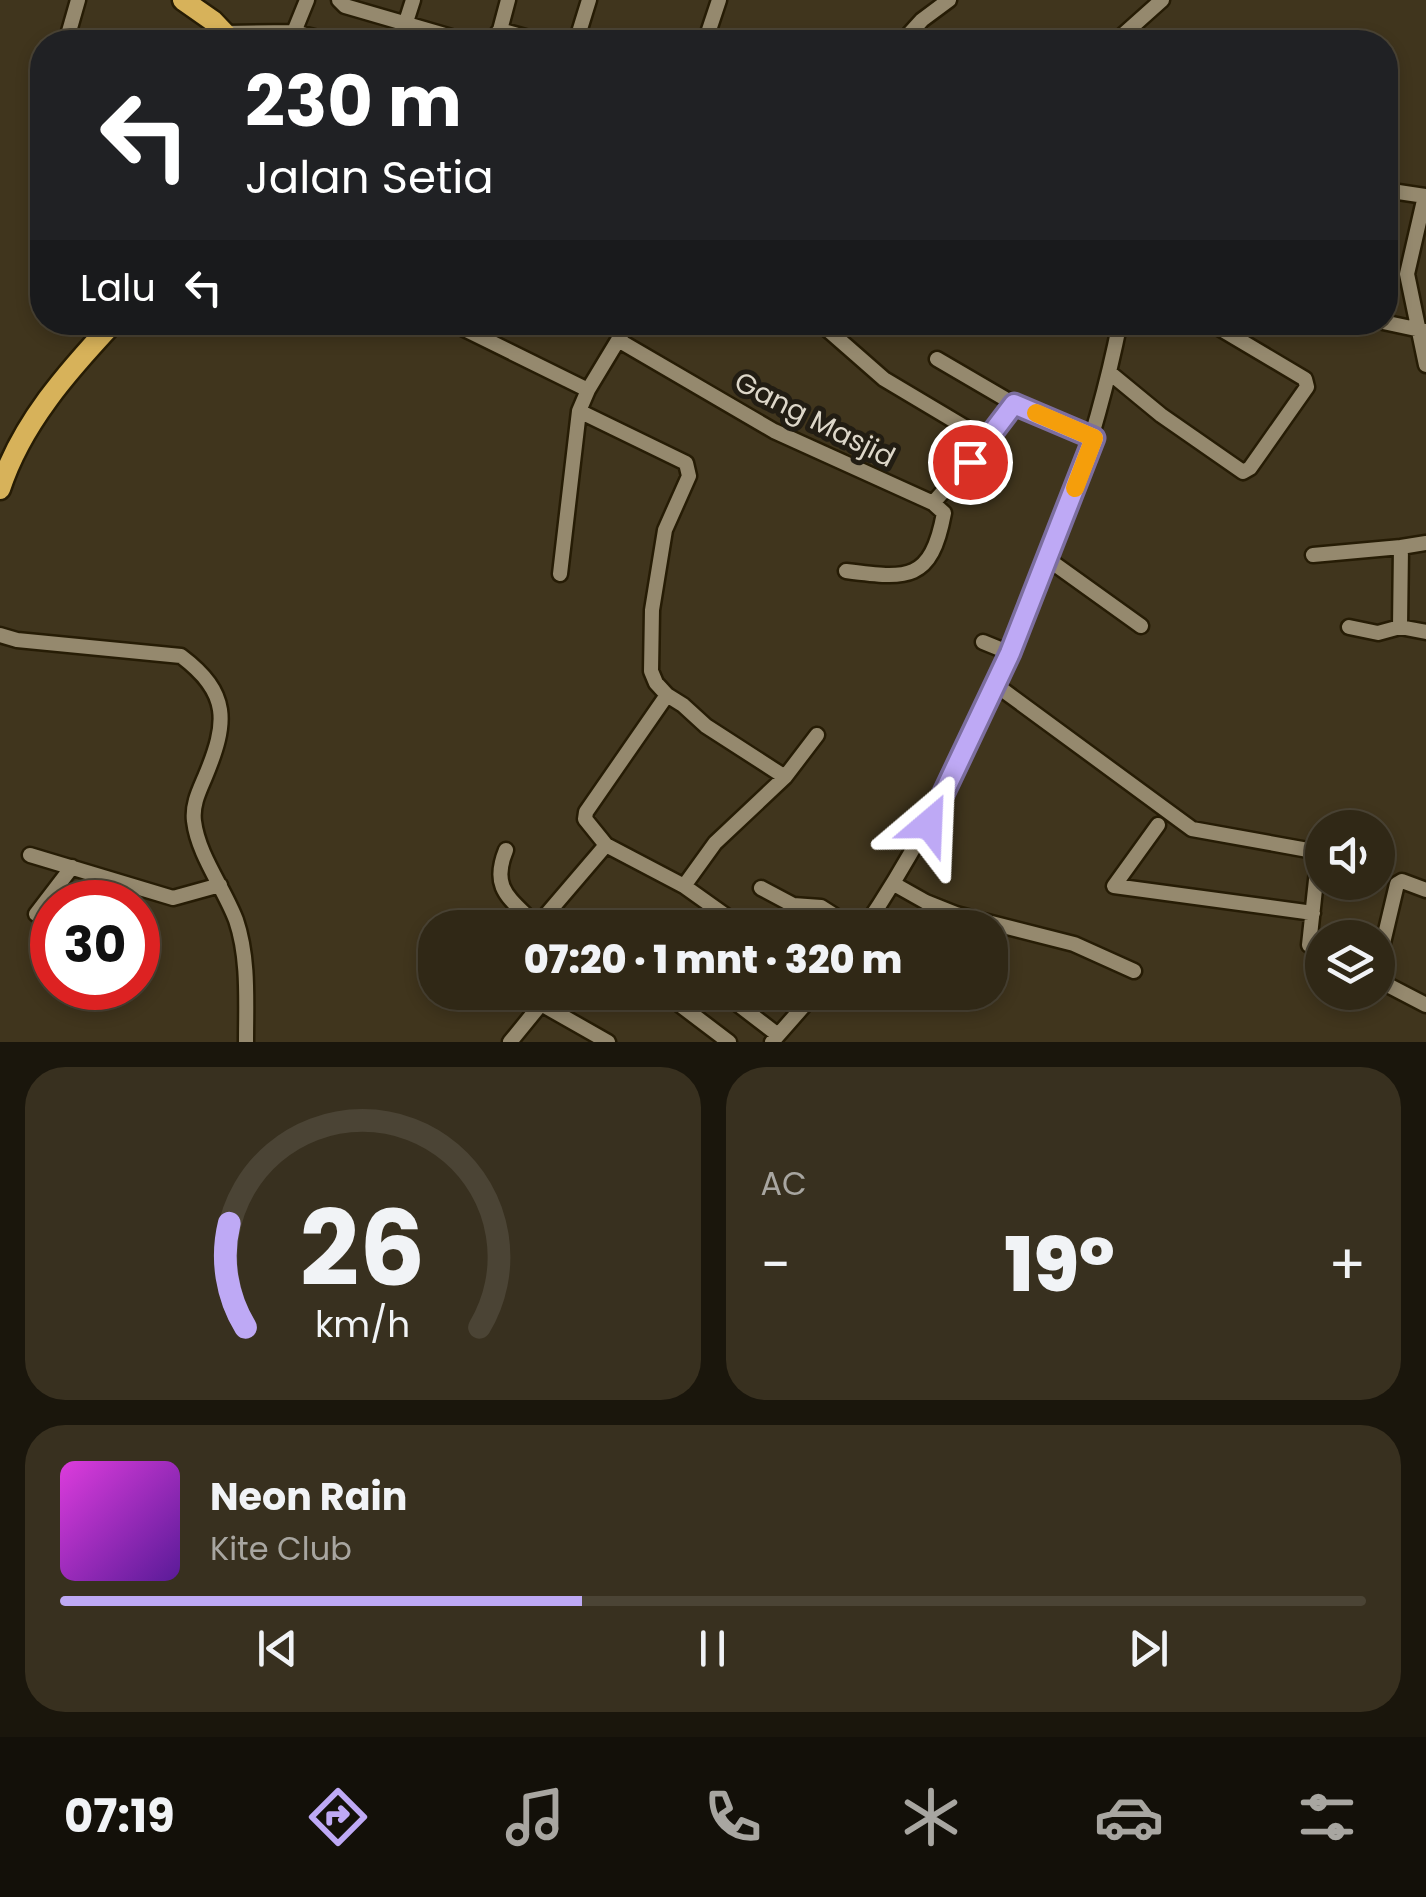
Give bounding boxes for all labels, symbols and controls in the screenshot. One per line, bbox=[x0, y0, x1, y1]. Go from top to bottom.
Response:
text: 230 m bbox=[245, 52, 462, 151]
icon: left bbox=[80, 70, 210, 200]
text: Jalan Setia bbox=[245, 146, 494, 209]
icon: left bbox=[176, 260, 231, 315]
text: Lalu bbox=[80, 261, 156, 314]
street label: Gang Masjid bbox=[728, 362, 902, 477]
pin bbox=[928, 420, 1013, 505]
icon: arrive bbox=[943, 435, 998, 490]
position arrow bbox=[877, 772, 981, 876]
map controls bbox=[1305, 810, 1395, 1010]
button: sound bbox=[1305, 810, 1395, 900]
speed limit sign: 30 bbox=[30, 880, 160, 1010]
button: layers bbox=[1305, 920, 1395, 1010]
text: 07:20 · 1 mnt · 320 m bbox=[524, 933, 902, 986]
text: AC bbox=[761, 1161, 807, 1206]
text: 26 bbox=[300, 1176, 426, 1321]
text: 19° bbox=[1004, 1212, 1115, 1317]
text: − bbox=[761, 1226, 791, 1303]
text: + bbox=[1328, 1226, 1366, 1303]
text: km/h bbox=[315, 1299, 410, 1350]
text: Neon Rain bbox=[210, 1470, 407, 1523]
text: Kite Club bbox=[210, 1526, 352, 1571]
icon: previous bbox=[250, 1621, 305, 1676]
icon: pause bbox=[685, 1621, 740, 1676]
icon: next bbox=[1121, 1621, 1176, 1676]
icon: directions bbox=[303, 1782, 373, 1852]
icon: music bbox=[500, 1782, 570, 1852]
icon: phone bbox=[698, 1782, 768, 1852]
icon: climate bbox=[896, 1782, 966, 1852]
icon: car bbox=[1094, 1782, 1164, 1852]
icon: filters bbox=[1292, 1782, 1362, 1852]
text: 07:19 bbox=[64, 1785, 175, 1848]

